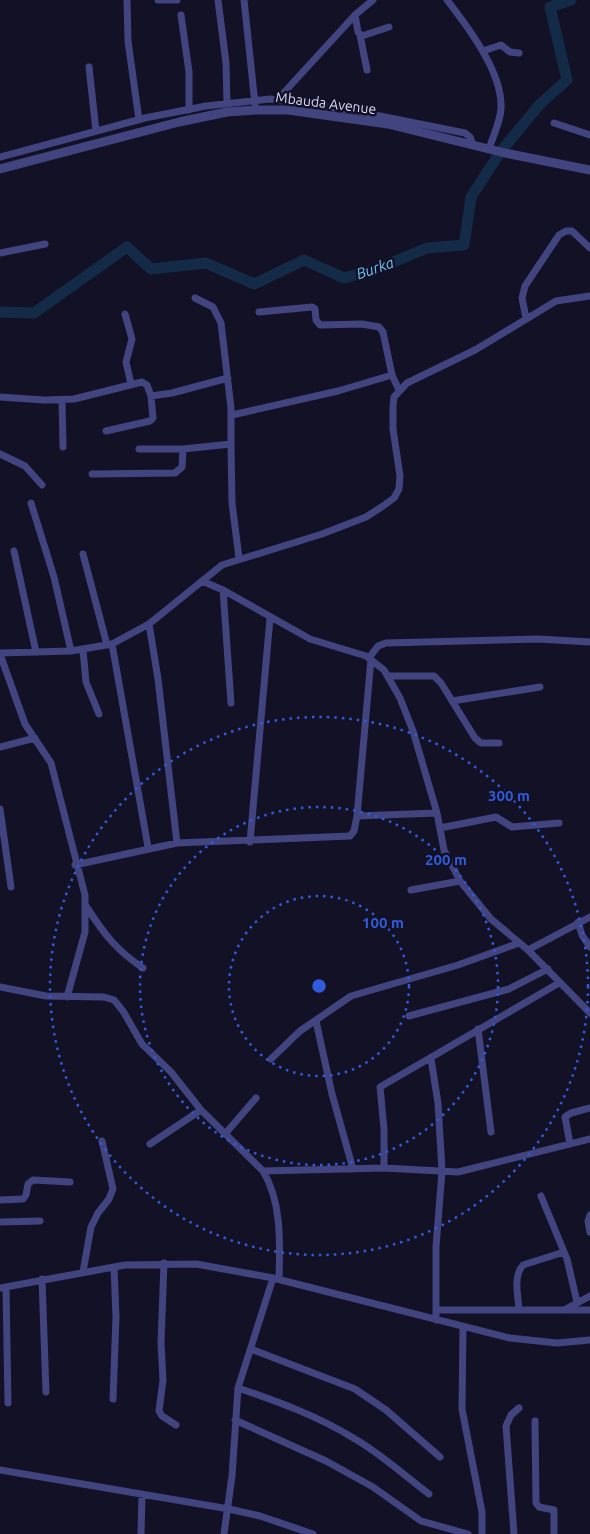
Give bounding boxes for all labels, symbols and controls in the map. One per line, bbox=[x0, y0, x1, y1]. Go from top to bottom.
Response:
street label: Mbauda Avenue bbox=[275, 89, 377, 117]
water label: Burka bbox=[354, 254, 396, 282]
text: 300 m bbox=[488, 787, 530, 804]
text: 200 m bbox=[425, 851, 467, 868]
text: 100 m bbox=[362, 914, 404, 931]
centre of rings bbox=[310, 977, 328, 995]

